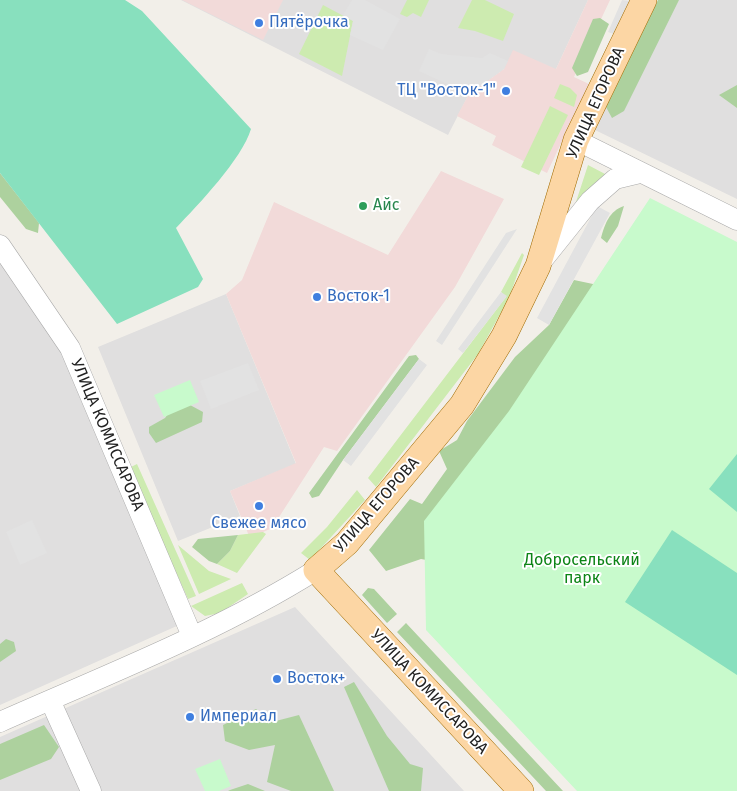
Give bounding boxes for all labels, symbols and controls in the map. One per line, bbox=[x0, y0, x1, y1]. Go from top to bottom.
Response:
place label: Пятёрочка bbox=[269, 13, 349, 33]
marker: Пятёрочка bbox=[253, 17, 265, 29]
street label: УЛИЦА ЕГОРОВА bbox=[563, 44, 629, 162]
place label: ТЦ "Восток-1" bbox=[397, 81, 496, 101]
marker: ТЦ "Восток-1" bbox=[500, 85, 512, 97]
place label: Айс bbox=[373, 196, 399, 216]
marker: Айс bbox=[357, 200, 369, 212]
place label: Восток-1 bbox=[327, 287, 390, 307]
marker: Восток-1 bbox=[311, 291, 323, 303]
street label: УЛИЦА КОМИССАРОВА bbox=[66, 356, 148, 514]
street label: УЛИЦА ЕГОРОВА bbox=[330, 454, 424, 556]
marker: Свежее мясо bbox=[253, 500, 265, 512]
place label: Свежее мясо bbox=[211, 514, 307, 534]
park label: Добросельский парк bbox=[524, 551, 640, 589]
street label: УЛИЦА КОМИССАРОВА bbox=[366, 626, 492, 758]
place label: Восток+ bbox=[287, 669, 346, 689]
marker: Восток+ bbox=[271, 673, 283, 685]
place label: Империал bbox=[200, 707, 277, 727]
marker: Империал bbox=[184, 711, 196, 723]

